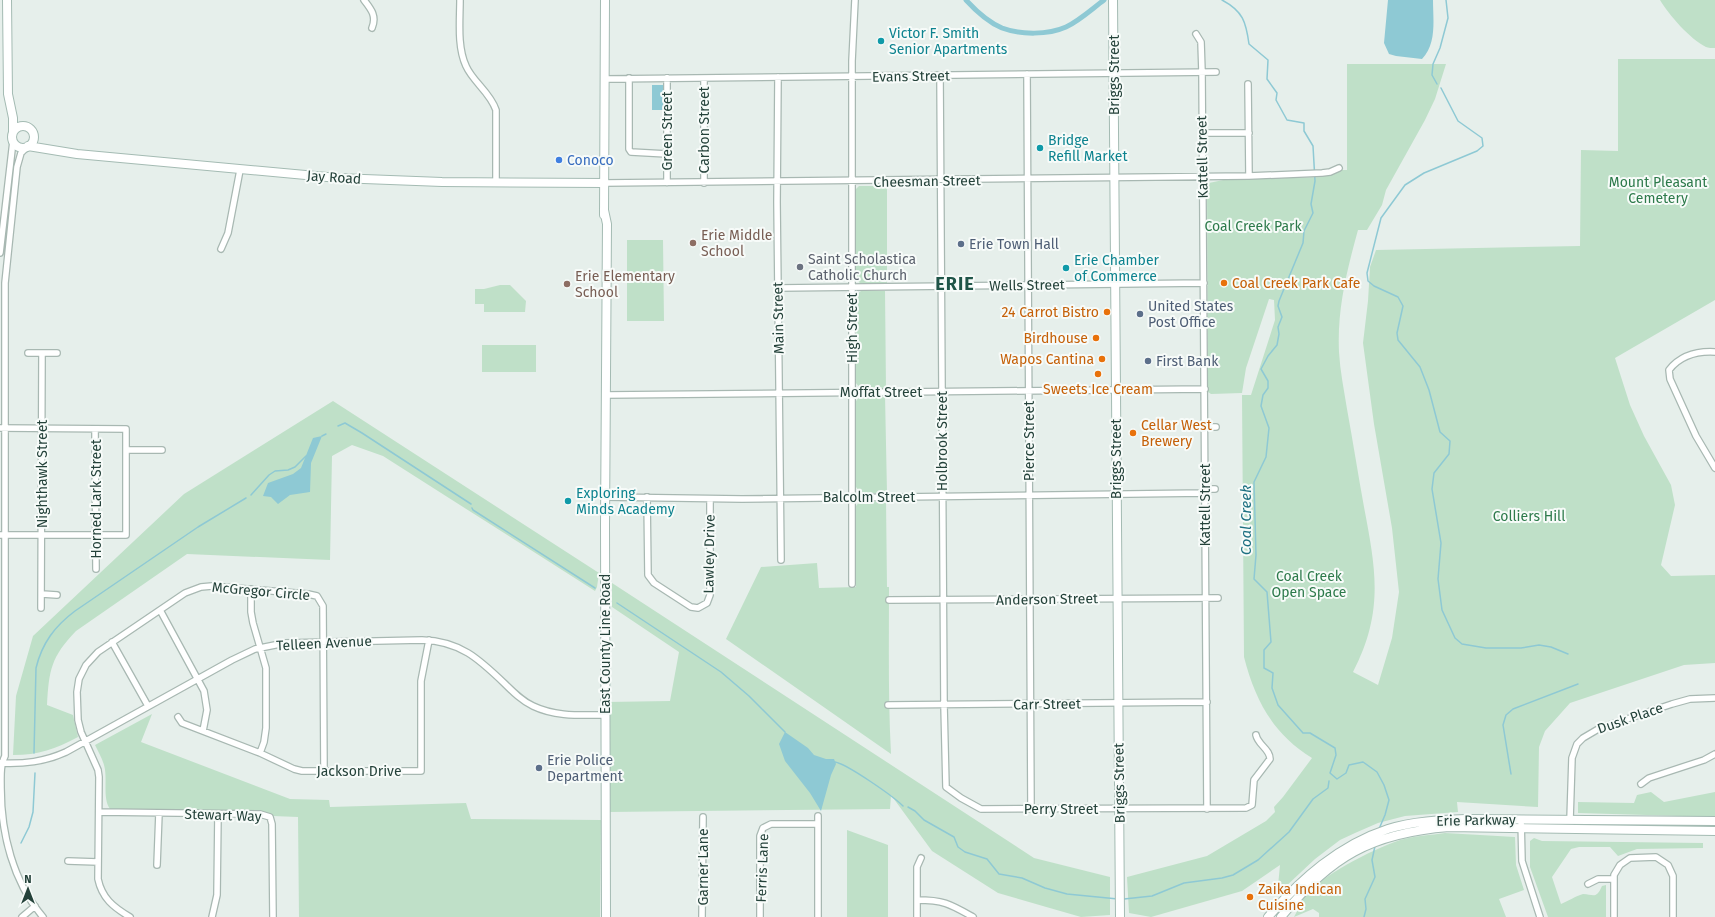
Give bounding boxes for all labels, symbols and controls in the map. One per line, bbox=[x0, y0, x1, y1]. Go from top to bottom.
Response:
place label: Victor F. Smith Senior Apartments bbox=[889, 25, 1008, 58]
street label: Briggs Street bbox=[1106, 34, 1123, 115]
marker: Victor F. Smith Senior Apartments bbox=[876, 36, 886, 46]
street label: Evans Street bbox=[872, 67, 951, 86]
street label: Carbon Street bbox=[696, 86, 713, 174]
street label: Green Street bbox=[659, 91, 676, 170]
street label: Kattell Street bbox=[1193, 114, 1212, 199]
place label: Bridge Refill Market bbox=[1048, 132, 1128, 165]
marker: Bridge Refill Market bbox=[1035, 143, 1045, 153]
place label: Conoco bbox=[567, 152, 614, 169]
marker: Conoco bbox=[554, 155, 564, 165]
street label: Jay Road bbox=[306, 167, 362, 188]
street label: Cheesman Street bbox=[873, 172, 982, 191]
park label: Mount Pleasant Cemetery bbox=[1609, 174, 1708, 207]
park label: Coal Creek Park bbox=[1204, 218, 1302, 235]
place label: Erie Middle School bbox=[701, 227, 772, 260]
place label: Erie Town Hall bbox=[969, 236, 1059, 253]
marker: Erie Middle School bbox=[688, 238, 698, 248]
marker: Erie Town Hall bbox=[956, 239, 966, 249]
place label: Saint Scholastica Catholic Church bbox=[808, 251, 916, 284]
place label: Erie Chamber of Commerce bbox=[1074, 252, 1160, 285]
marker: Saint Scholastica Catholic Church bbox=[795, 262, 805, 272]
marker: Erie Chamber of Commerce bbox=[1061, 263, 1071, 273]
place label: Erie Elementary School bbox=[575, 268, 675, 301]
district label: ERIE bbox=[935, 273, 975, 295]
place label: Coal Creek Park Cafe bbox=[1232, 275, 1360, 292]
street label: Wells Street bbox=[989, 276, 1066, 295]
marker: Coal Creek Park Cafe bbox=[1219, 278, 1229, 288]
marker: Erie Elementary School bbox=[562, 279, 572, 289]
street label: Main Street bbox=[769, 281, 788, 354]
street label: High Street bbox=[844, 292, 861, 363]
place label: United States Post Office bbox=[1148, 298, 1234, 331]
place label: 24 Carrot Bistro bbox=[1001, 304, 1099, 321]
marker: 24 Carrot Bistro bbox=[1102, 307, 1112, 317]
marker: United States Post Office bbox=[1135, 309, 1145, 319]
place label: Birdhouse bbox=[1023, 330, 1088, 347]
marker: Birdhouse bbox=[1091, 333, 1101, 343]
place label: Wapos Cantina bbox=[1000, 351, 1094, 368]
place label: First Bank bbox=[1156, 353, 1219, 370]
marker: Wapos Cantina bbox=[1097, 354, 1107, 364]
marker: First Bank bbox=[1143, 356, 1153, 366]
marker: Sweets Ice Cream bbox=[1093, 369, 1103, 379]
place label: Sweets Ice Cream bbox=[1043, 381, 1153, 398]
street label: Moffat Street bbox=[840, 384, 923, 401]
street label: Holbrook Street bbox=[934, 390, 951, 491]
street label: Pierce Street bbox=[1021, 400, 1038, 481]
place label: Cellar West Brewery bbox=[1141, 417, 1213, 450]
street label: Briggs Street bbox=[1108, 418, 1125, 499]
street label: Nighthawk Street bbox=[34, 419, 51, 528]
marker: Cellar West Brewery bbox=[1128, 428, 1138, 438]
street label: Horned Lark Street bbox=[88, 438, 105, 559]
street label: Kattell Street bbox=[1197, 462, 1214, 547]
place label: Exploring Minds Academy bbox=[576, 485, 675, 518]
water label: Coal Creek bbox=[1237, 485, 1255, 555]
street label: Balcolm Street bbox=[823, 489, 916, 506]
marker: Exploring Minds Academy bbox=[563, 496, 573, 506]
park label: Colliers Hill bbox=[1493, 508, 1565, 525]
street label: Lawley Drive bbox=[700, 514, 719, 594]
park label: Coal Creek Open Space bbox=[1271, 568, 1347, 601]
street label: East County Line Road bbox=[597, 574, 614, 714]
street label: McGregor Circle bbox=[211, 579, 311, 604]
street label: Anderson Street bbox=[996, 590, 1099, 609]
street label: Telleen Avenue bbox=[276, 633, 372, 654]
street label: Carr Street bbox=[1013, 695, 1082, 714]
street label: Dusk Place bbox=[1595, 699, 1665, 738]
street label: Briggs Street bbox=[1110, 742, 1129, 823]
place label: Erie Police Department bbox=[547, 752, 624, 785]
street label: Jackson Drive bbox=[316, 763, 402, 780]
marker: Erie Police Department bbox=[534, 763, 544, 773]
street label: Perry Street bbox=[1024, 801, 1099, 818]
street label: Stewart Way bbox=[184, 806, 262, 825]
street label: Erie Parkway bbox=[1436, 811, 1516, 830]
street label: Garner Lane bbox=[695, 828, 712, 906]
street label: Ferris Lane bbox=[753, 833, 772, 903]
north arrow bbox=[8, 869, 48, 909]
text: N bbox=[24, 873, 32, 886]
place label: Zaika Indican Cuisine bbox=[1258, 881, 1342, 914]
marker: Zaika Indican Cuisine bbox=[1245, 892, 1255, 902]

